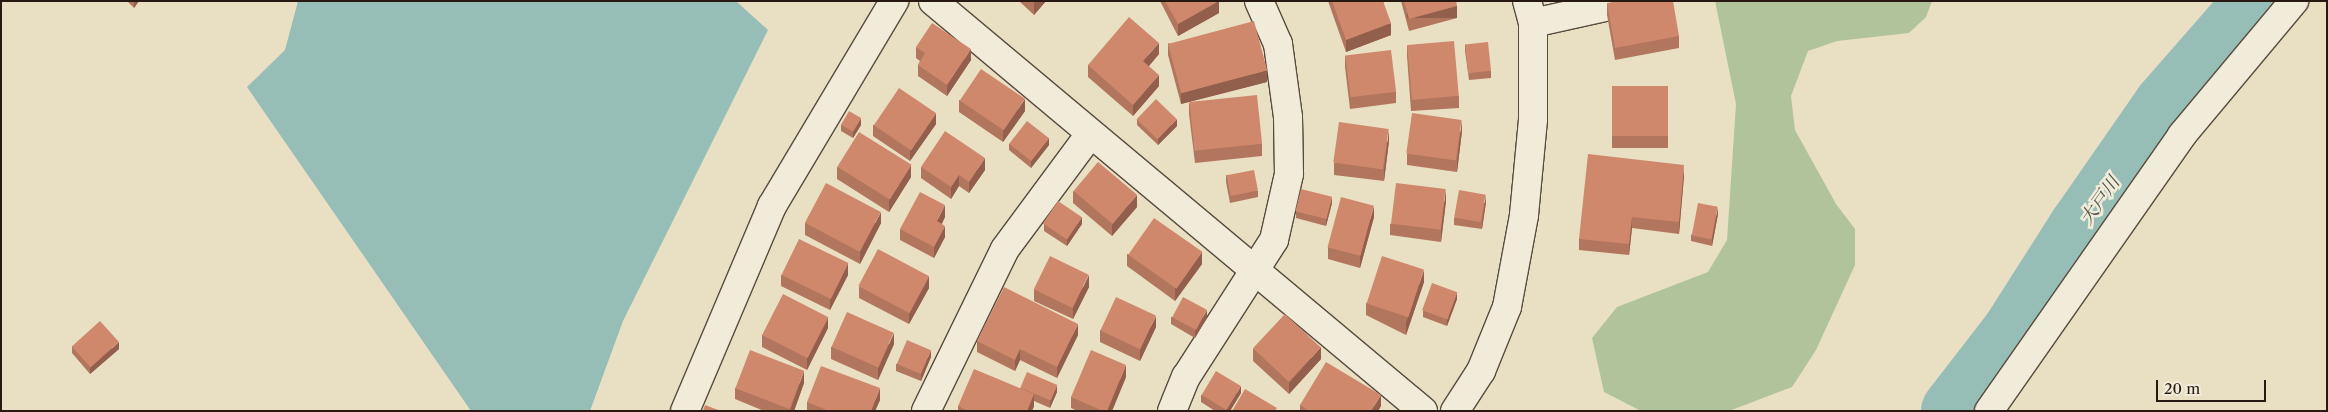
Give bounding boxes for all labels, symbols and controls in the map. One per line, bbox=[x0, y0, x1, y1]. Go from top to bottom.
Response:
water label: 大戸川 bbox=[2076, 173, 2124, 229]
scale bar bbox=[2158, 370, 2268, 402]
text: 20 m bbox=[2164, 379, 2200, 398]

